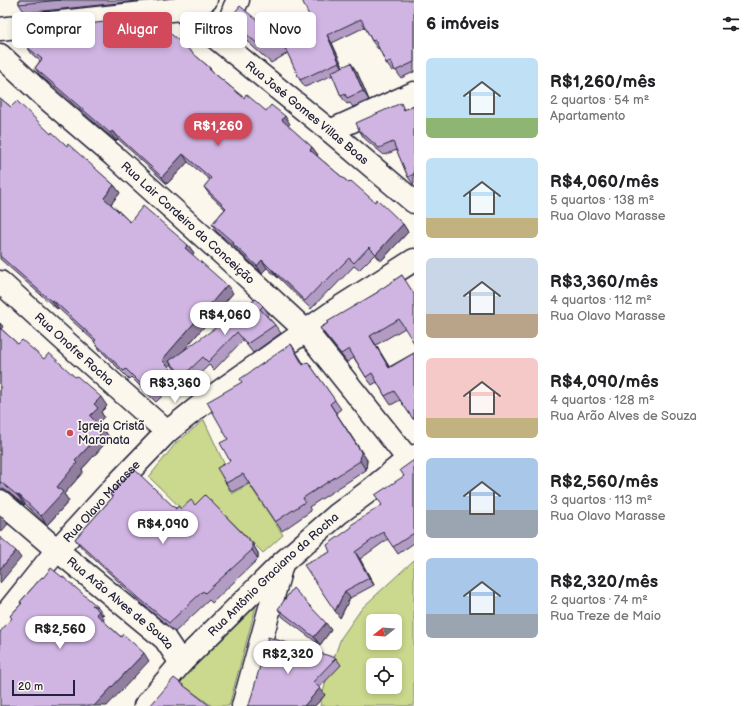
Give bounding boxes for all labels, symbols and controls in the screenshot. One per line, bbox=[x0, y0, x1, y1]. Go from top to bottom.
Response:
chip: Comprar bbox=[12, 12, 95, 48]
chip: Alugar bbox=[103, 12, 172, 48]
chip: Filtros bbox=[180, 12, 247, 48]
chip: Novo bbox=[255, 12, 316, 48]
icon: filters bbox=[720, 13, 742, 35]
text: 6 imóveis bbox=[426, 14, 499, 34]
street label: Rua José Gomes Villas Boas bbox=[242, 58, 372, 168]
text: R$1,260/mês bbox=[550, 72, 656, 92]
icon: home bbox=[458, 74, 506, 122]
text: 2 quartos · 54 m² bbox=[550, 92, 649, 108]
text: Apartamento bbox=[550, 108, 625, 124]
pin: R$1,260 bbox=[181, 113, 255, 147]
text: R$1,260 bbox=[193, 118, 243, 134]
street label: Rua Lair Cordeiro da Conceição bbox=[118, 159, 258, 287]
text: R$4,060/mês bbox=[550, 172, 659, 192]
icon: home bbox=[458, 174, 506, 222]
text: 5 quartos · 138 m² bbox=[550, 192, 654, 208]
text: Rua Olavo Marasse bbox=[550, 208, 665, 224]
text: R$3,360/mês bbox=[550, 272, 658, 292]
icon: home bbox=[458, 274, 506, 322]
text: 4 quartos · 112 m² bbox=[550, 292, 652, 308]
pin: R$4,060 bbox=[188, 302, 262, 336]
text: R$4,060 bbox=[199, 307, 251, 323]
text: Rua Olavo Marasse bbox=[550, 308, 665, 324]
street label: Rua Onofre Rocha bbox=[31, 310, 117, 389]
pin: R$3,360 bbox=[138, 370, 212, 404]
text: R$4,090/mês bbox=[550, 372, 659, 392]
icon: home bbox=[458, 374, 506, 422]
text: R$3,360 bbox=[149, 375, 201, 391]
text: 4 quartos · 128 m² bbox=[550, 392, 655, 408]
text: Rua Arão Alves de Souza bbox=[550, 408, 697, 424]
place label: Igreja Cristã Maranata bbox=[78, 419, 145, 448]
marker: Igreja Cristã Maranata bbox=[65, 428, 75, 438]
street label: Rua Olavo Marasse bbox=[60, 457, 143, 546]
text: R$2,560/mês bbox=[550, 472, 658, 492]
icon: home bbox=[458, 474, 506, 522]
text: 3 quartos · 113 m² bbox=[550, 492, 652, 508]
text: Rua Olavo Marasse bbox=[550, 508, 665, 524]
street label: Rua Antônio Graciano da Rocha bbox=[205, 509, 342, 640]
pin: R$4,090 bbox=[126, 511, 200, 545]
text: R$4,090 bbox=[137, 516, 189, 532]
street label: Rua Arão Alves de Souza bbox=[64, 554, 177, 652]
text: R$2,320/mês bbox=[550, 572, 658, 592]
icon: home bbox=[458, 574, 506, 622]
text: 2 quartos · 74 m² bbox=[550, 592, 648, 608]
text: Rua Treze de Maio bbox=[550, 608, 661, 624]
north arrow bbox=[366, 614, 402, 650]
map controls bbox=[366, 614, 402, 694]
pin: R$2,560 bbox=[23, 616, 97, 650]
text: R$2,560 bbox=[34, 621, 86, 637]
pin: R$2,320 bbox=[251, 641, 325, 675]
text: R$2,320 bbox=[262, 646, 314, 662]
button: locate bbox=[366, 658, 402, 694]
scale bar bbox=[12, 678, 75, 697]
text: 20 m bbox=[18, 680, 43, 693]

